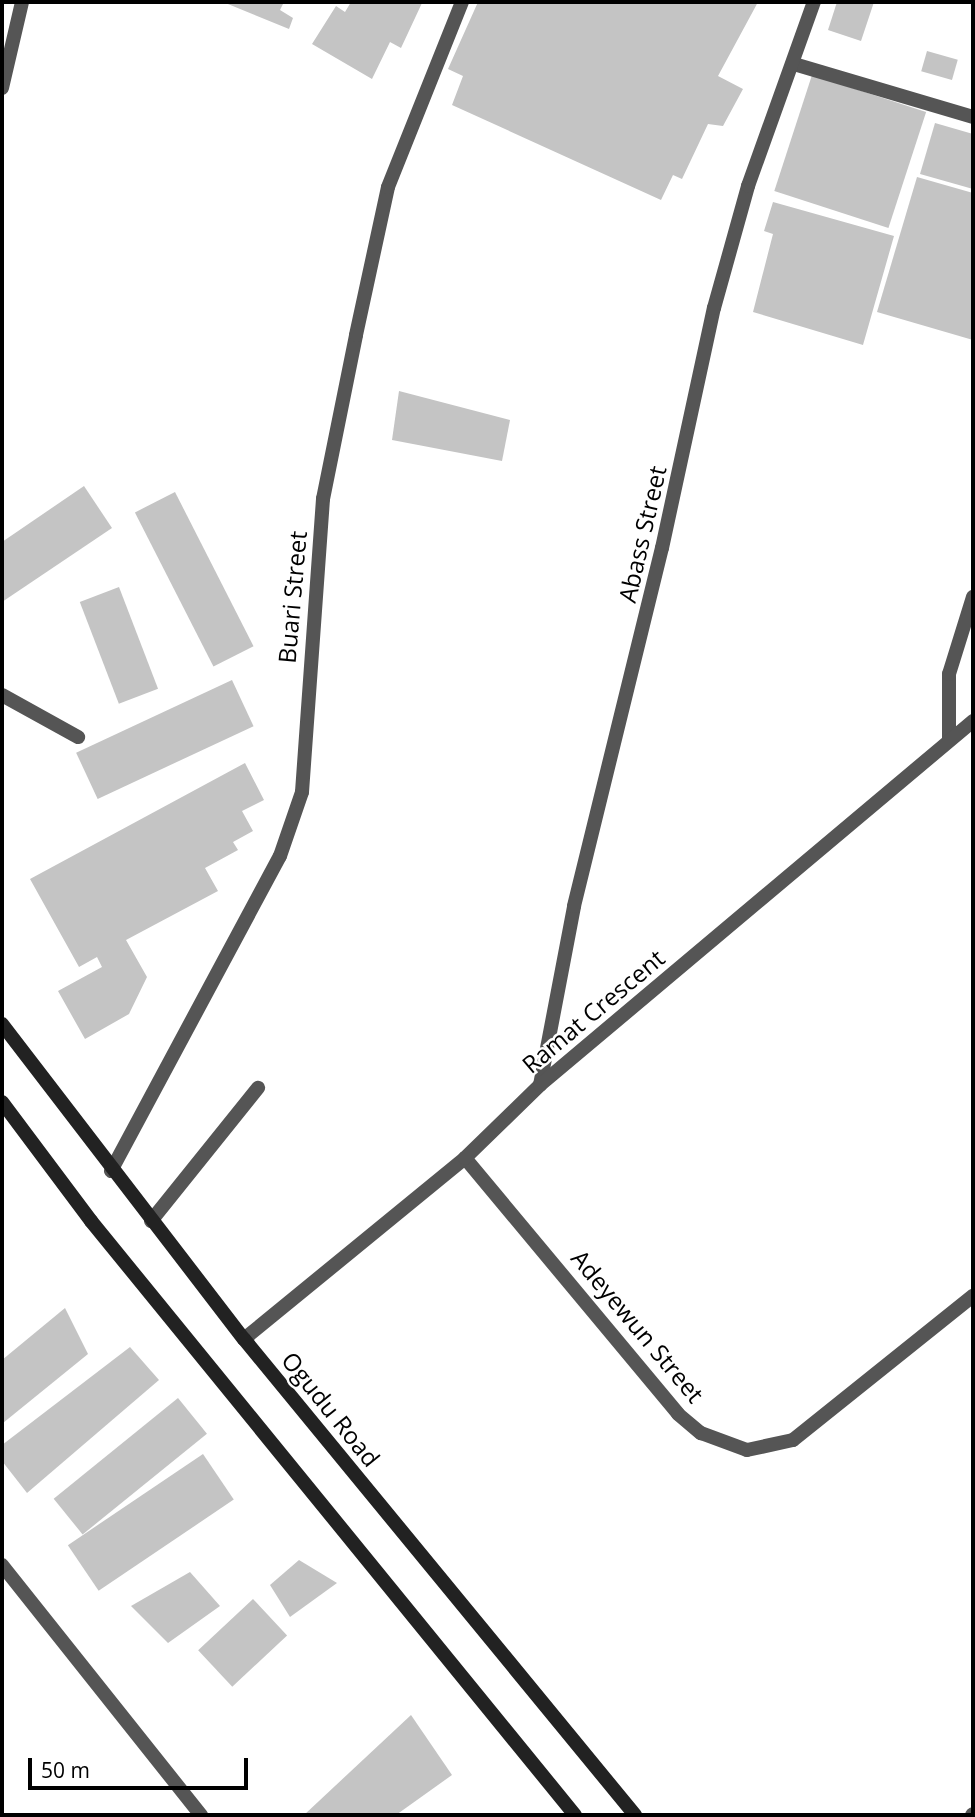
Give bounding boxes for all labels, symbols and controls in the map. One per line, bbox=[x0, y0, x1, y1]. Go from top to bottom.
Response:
street label: Abass Street bbox=[612, 463, 672, 605]
street label: Buari Street bbox=[272, 530, 312, 664]
street label: Ramat Crescent bbox=[516, 943, 670, 1079]
street label: Adeyewun Street bbox=[566, 1244, 710, 1408]
street label: Ogudu Road bbox=[276, 1346, 386, 1472]
scale bar bbox=[32, 1744, 252, 1788]
text: 50 m bbox=[41, 1756, 90, 1784]

